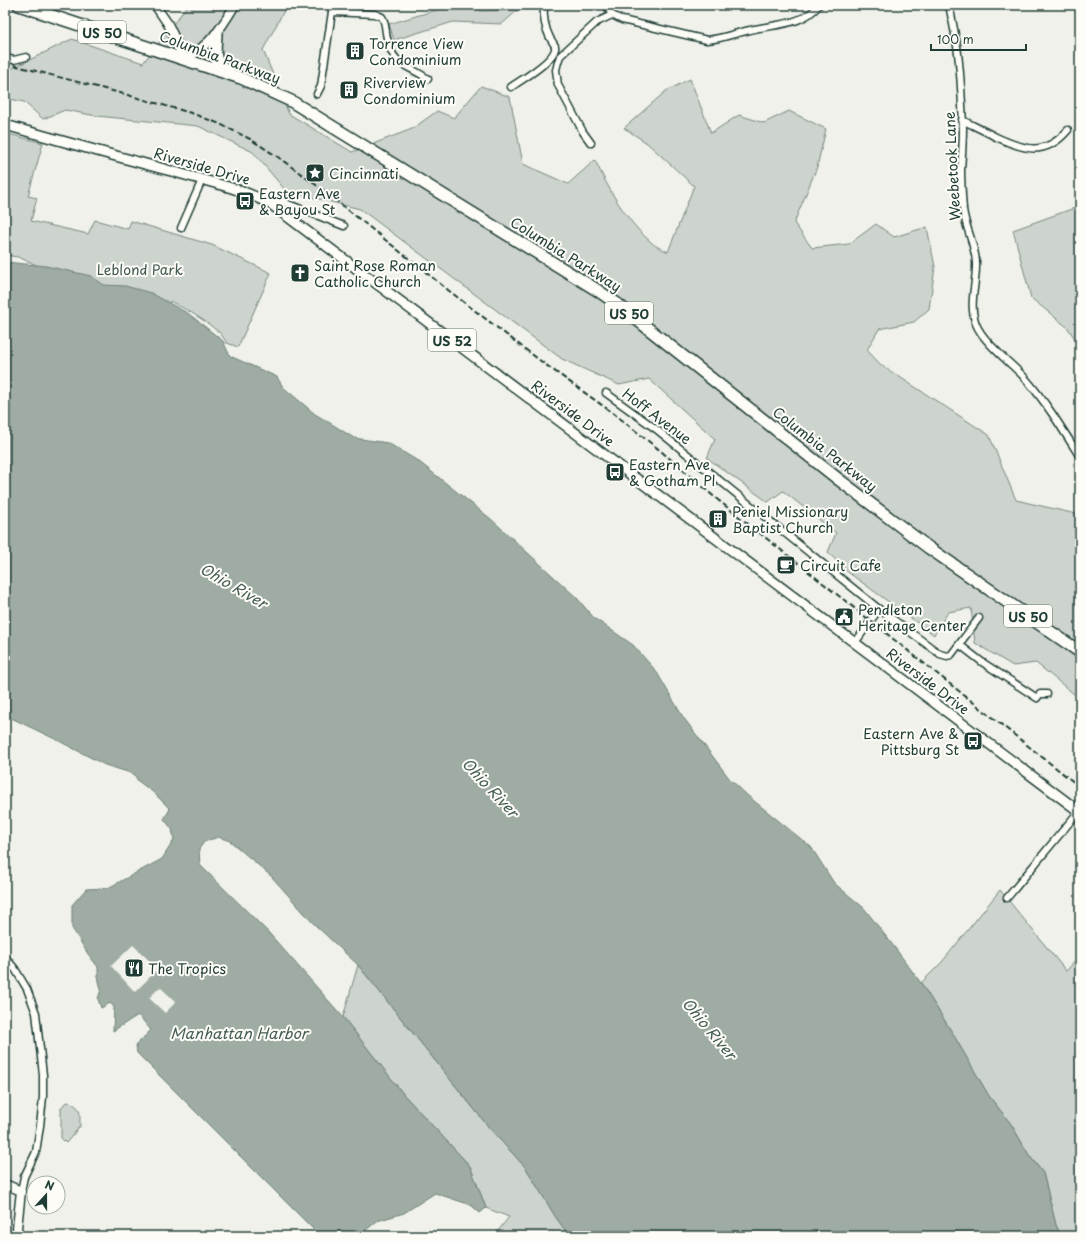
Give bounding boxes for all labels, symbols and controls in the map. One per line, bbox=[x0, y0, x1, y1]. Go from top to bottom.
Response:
road number: US 50 bbox=[78, 21, 126, 43]
street label: Columbia Parkway bbox=[156, 25, 284, 89]
scale bar bbox=[931, 26, 1026, 52]
text: 100 m bbox=[937, 30, 974, 48]
place label: Torrence View Condominium bbox=[369, 33, 464, 70]
building icon: Torrence View Condominium bbox=[344, 40, 366, 62]
place label: Riverview Condominium bbox=[363, 72, 456, 109]
building icon: Riverview Condominium bbox=[338, 79, 360, 101]
street label: Weebetook Lane bbox=[939, 111, 965, 221]
street label: Riverside Drive bbox=[151, 142, 253, 190]
place icon: Cincinnati bbox=[304, 162, 326, 184]
place label: Cincinnati bbox=[329, 163, 399, 184]
place label: Eastern Ave & Bayou St bbox=[259, 183, 340, 220]
bus stop icon: Eastern Ave & Bayou St bbox=[234, 190, 256, 212]
street label: Columbia Parkway bbox=[506, 211, 626, 297]
place label: Saint Rose Roman Catholic Church bbox=[314, 255, 436, 292]
park label: Leblond Park bbox=[97, 259, 184, 280]
church icon: Saint Rose Roman Catholic Church bbox=[289, 262, 311, 284]
road number: US 50 bbox=[605, 302, 653, 324]
road number: US 52 bbox=[428, 329, 476, 351]
street label: Riverside Drive bbox=[527, 375, 619, 451]
street label: Hoff Avenue bbox=[618, 383, 696, 449]
street label: Columbia Parkway bbox=[768, 401, 882, 497]
place label: Eastern Ave & Gotham Pl bbox=[629, 454, 715, 491]
bus stop icon: Eastern Ave & Gotham Pl bbox=[604, 461, 626, 483]
place label: Peniel Missionary Baptist Church bbox=[732, 501, 848, 538]
building icon: Peniel Missionary Baptist Church bbox=[707, 508, 729, 530]
cafe icon: Circuit Cafe bbox=[775, 554, 797, 576]
place label: Circuit Cafe bbox=[800, 555, 881, 576]
water label: Ohio River bbox=[196, 557, 274, 615]
place label: Pendleton Heritage Center bbox=[858, 599, 967, 636]
road number: US 50 bbox=[1004, 605, 1052, 627]
public building icon: Pendleton Heritage Center bbox=[833, 606, 855, 628]
street label: Riverside Drive bbox=[882, 643, 974, 719]
place label: Eastern Ave & Pittsburg St bbox=[863, 723, 959, 760]
bus stop icon: Eastern Ave & Pittsburg St bbox=[962, 730, 984, 752]
water label: Ohio River bbox=[457, 752, 526, 824]
restaurant icon: The Tropics bbox=[123, 957, 145, 979]
place label: The Tropics bbox=[148, 958, 226, 979]
water label: Ohio River bbox=[677, 992, 744, 1065]
water label: Manhattan Harbor bbox=[170, 1021, 310, 1044]
north arrow bbox=[26, 1175, 66, 1215]
text: N bbox=[43, 1176, 57, 1195]

